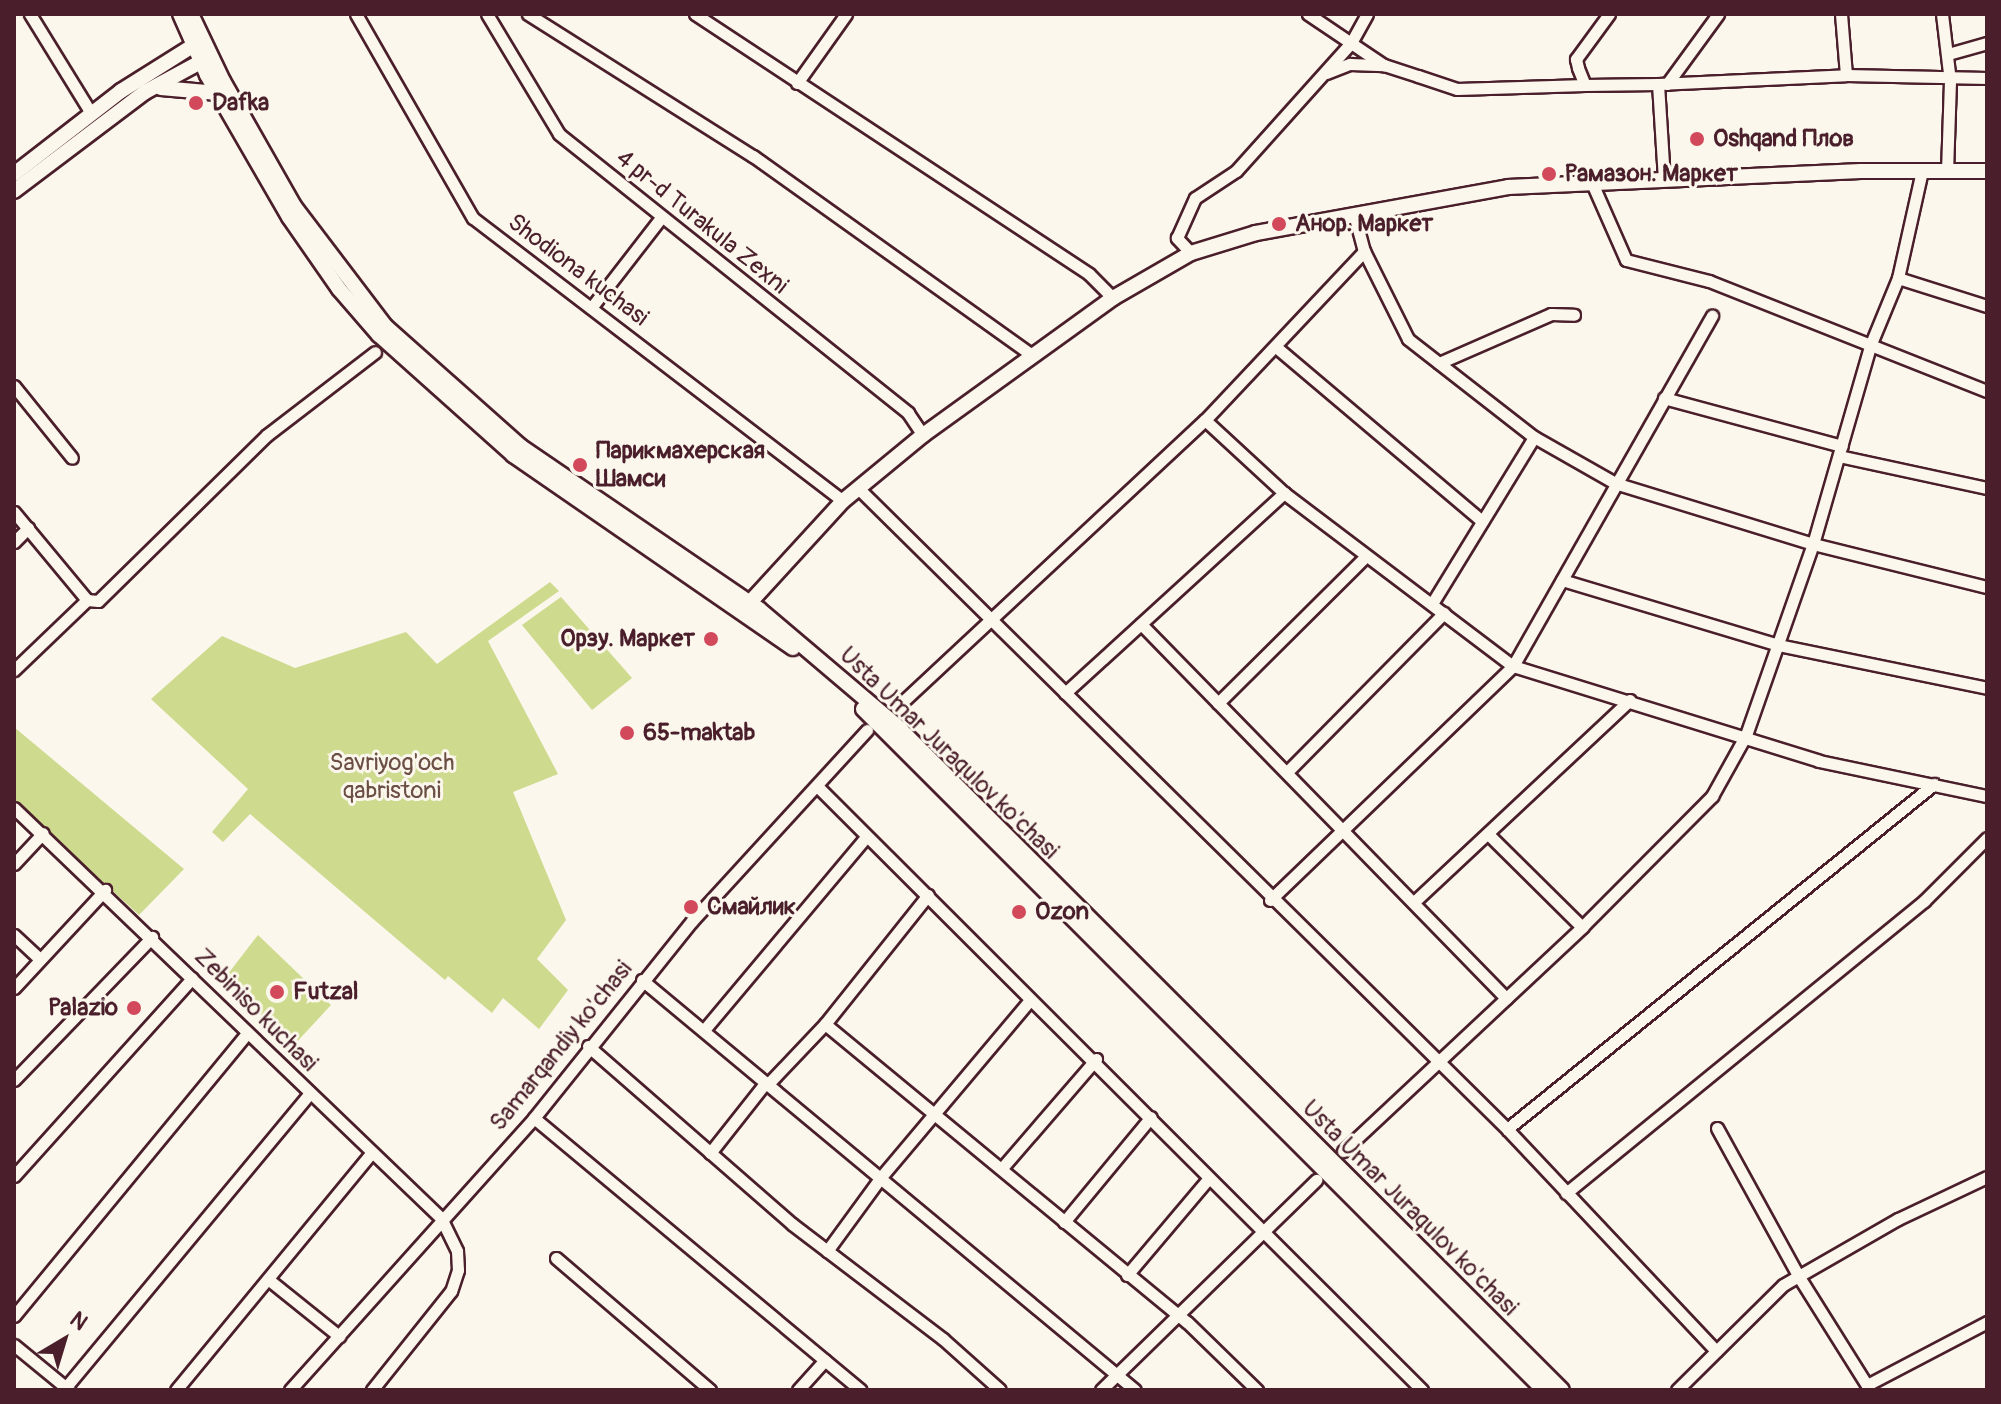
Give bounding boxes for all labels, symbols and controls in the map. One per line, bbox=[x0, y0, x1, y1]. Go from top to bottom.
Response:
place label: Dafka bbox=[212, 89, 269, 117]
marker: Dafka bbox=[187, 94, 205, 112]
place label: Oshqand Плов bbox=[1713, 125, 1854, 153]
marker: Oshqand Плов bbox=[1688, 130, 1706, 148]
street label: 4 pr-d Turakula Zexni bbox=[610, 144, 794, 300]
place label: Рамазон. Маркет bbox=[1565, 160, 1738, 188]
marker: Рамазон. Маркет bbox=[1540, 165, 1558, 183]
street label: Shodiona kuchasi bbox=[502, 208, 654, 332]
place label: Анор. Маркет bbox=[1295, 210, 1433, 238]
marker: Анор. Маркет bbox=[1270, 215, 1288, 233]
place label: Парикмахерская Шамси bbox=[596, 437, 765, 493]
marker: Парикмахерская Шамси bbox=[571, 456, 589, 474]
place label: Орзу. Маркет bbox=[560, 625, 695, 653]
marker: Орзу. Маркет bbox=[702, 630, 720, 648]
street label: Usta Umar Juraqulov ko'chasi bbox=[834, 641, 1064, 865]
place label: 65-maktab bbox=[643, 719, 755, 747]
marker: 65-maktab bbox=[618, 724, 636, 742]
park label: Savriyog'och qabristoni bbox=[329, 749, 455, 805]
place label: Смайлик bbox=[707, 893, 796, 921]
marker: Смайлик bbox=[682, 898, 700, 916]
place label: Ozon bbox=[1035, 898, 1089, 926]
marker: Ozon bbox=[1010, 903, 1028, 921]
street label: Zebiniso kuchasi bbox=[188, 942, 324, 1078]
street label: Samarqandiy ko'chasi bbox=[484, 955, 638, 1137]
place label: Futzal bbox=[293, 978, 359, 1006]
marker: Futzal bbox=[268, 983, 286, 1001]
place label: Palazio bbox=[48, 994, 118, 1022]
marker: Palazio bbox=[125, 999, 143, 1017]
street label: Usta Umar Juraqulov ko'chasi bbox=[1296, 1094, 1524, 1322]
north arrow bbox=[24, 1300, 104, 1380]
text: N bbox=[64, 1305, 93, 1337]

